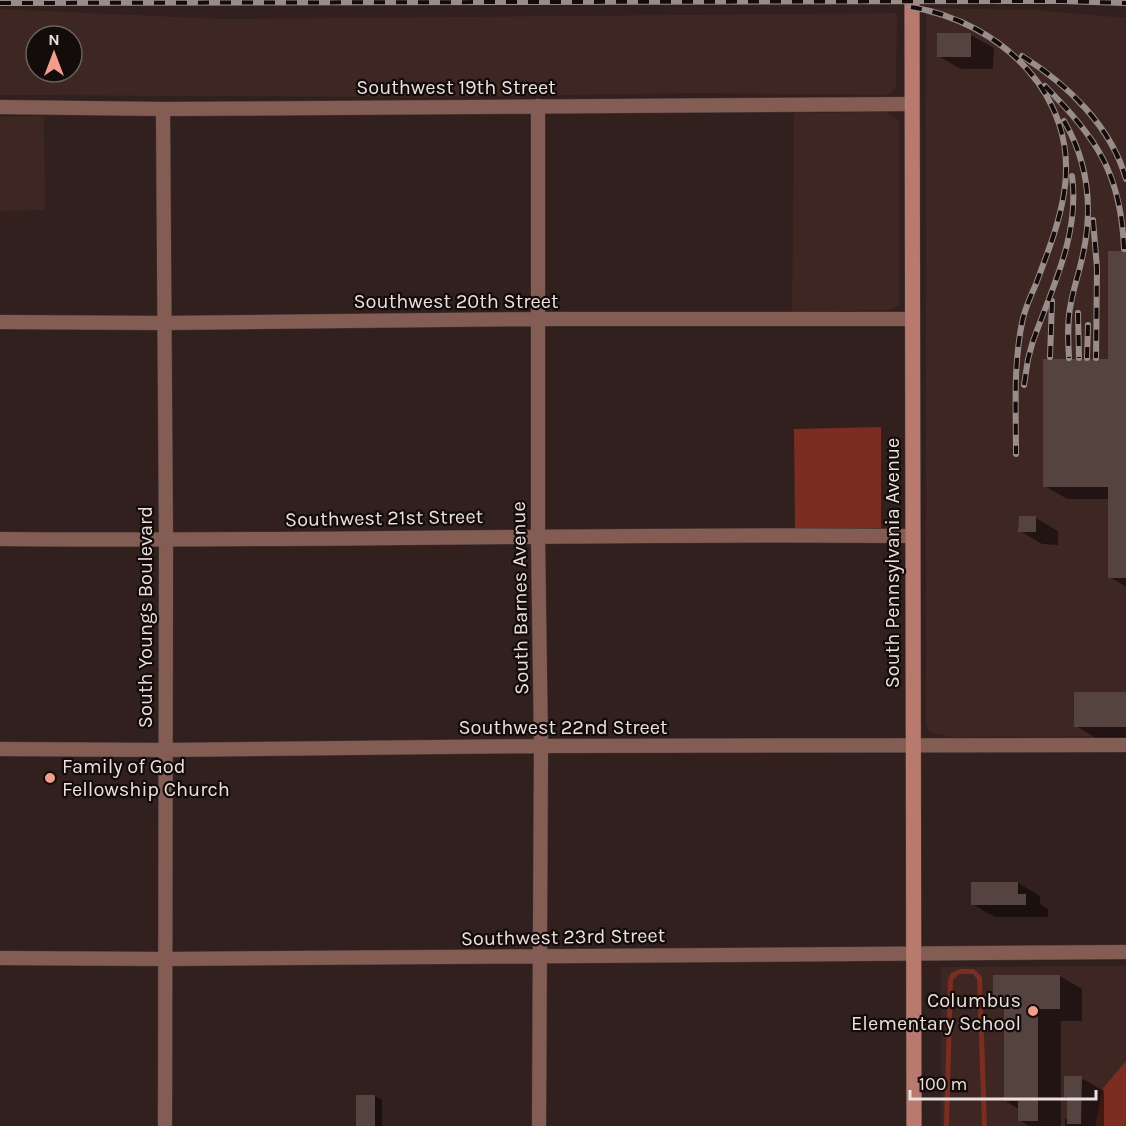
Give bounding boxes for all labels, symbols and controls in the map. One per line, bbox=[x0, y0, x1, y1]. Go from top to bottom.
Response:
north arrow bbox=[24, 24, 84, 84]
text: N bbox=[48, 30, 60, 49]
street label: Southwest 19th Street bbox=[356, 76, 556, 99]
street label: Southwest 20th Street bbox=[354, 290, 559, 313]
street label: South Pennsylvania Avenue bbox=[881, 438, 904, 688]
street label: South Barnes Avenue bbox=[507, 501, 533, 695]
street label: Southwest 21st Street bbox=[285, 505, 484, 531]
street label: South Youngs Boulevard bbox=[134, 506, 157, 728]
street label: Southwest 22nd Street bbox=[458, 716, 668, 739]
place label: Family of God Fellowship Church bbox=[62, 755, 230, 801]
marker: Family of God Fellowship Church bbox=[43, 771, 57, 785]
street label: Southwest 23rd Street bbox=[461, 924, 666, 950]
place label: Columbus Elementary School bbox=[851, 989, 1021, 1035]
marker: Columbus Elementary School bbox=[1026, 1004, 1040, 1018]
scale bar bbox=[910, 1063, 1096, 1101]
text: 100 m bbox=[919, 1073, 967, 1095]

